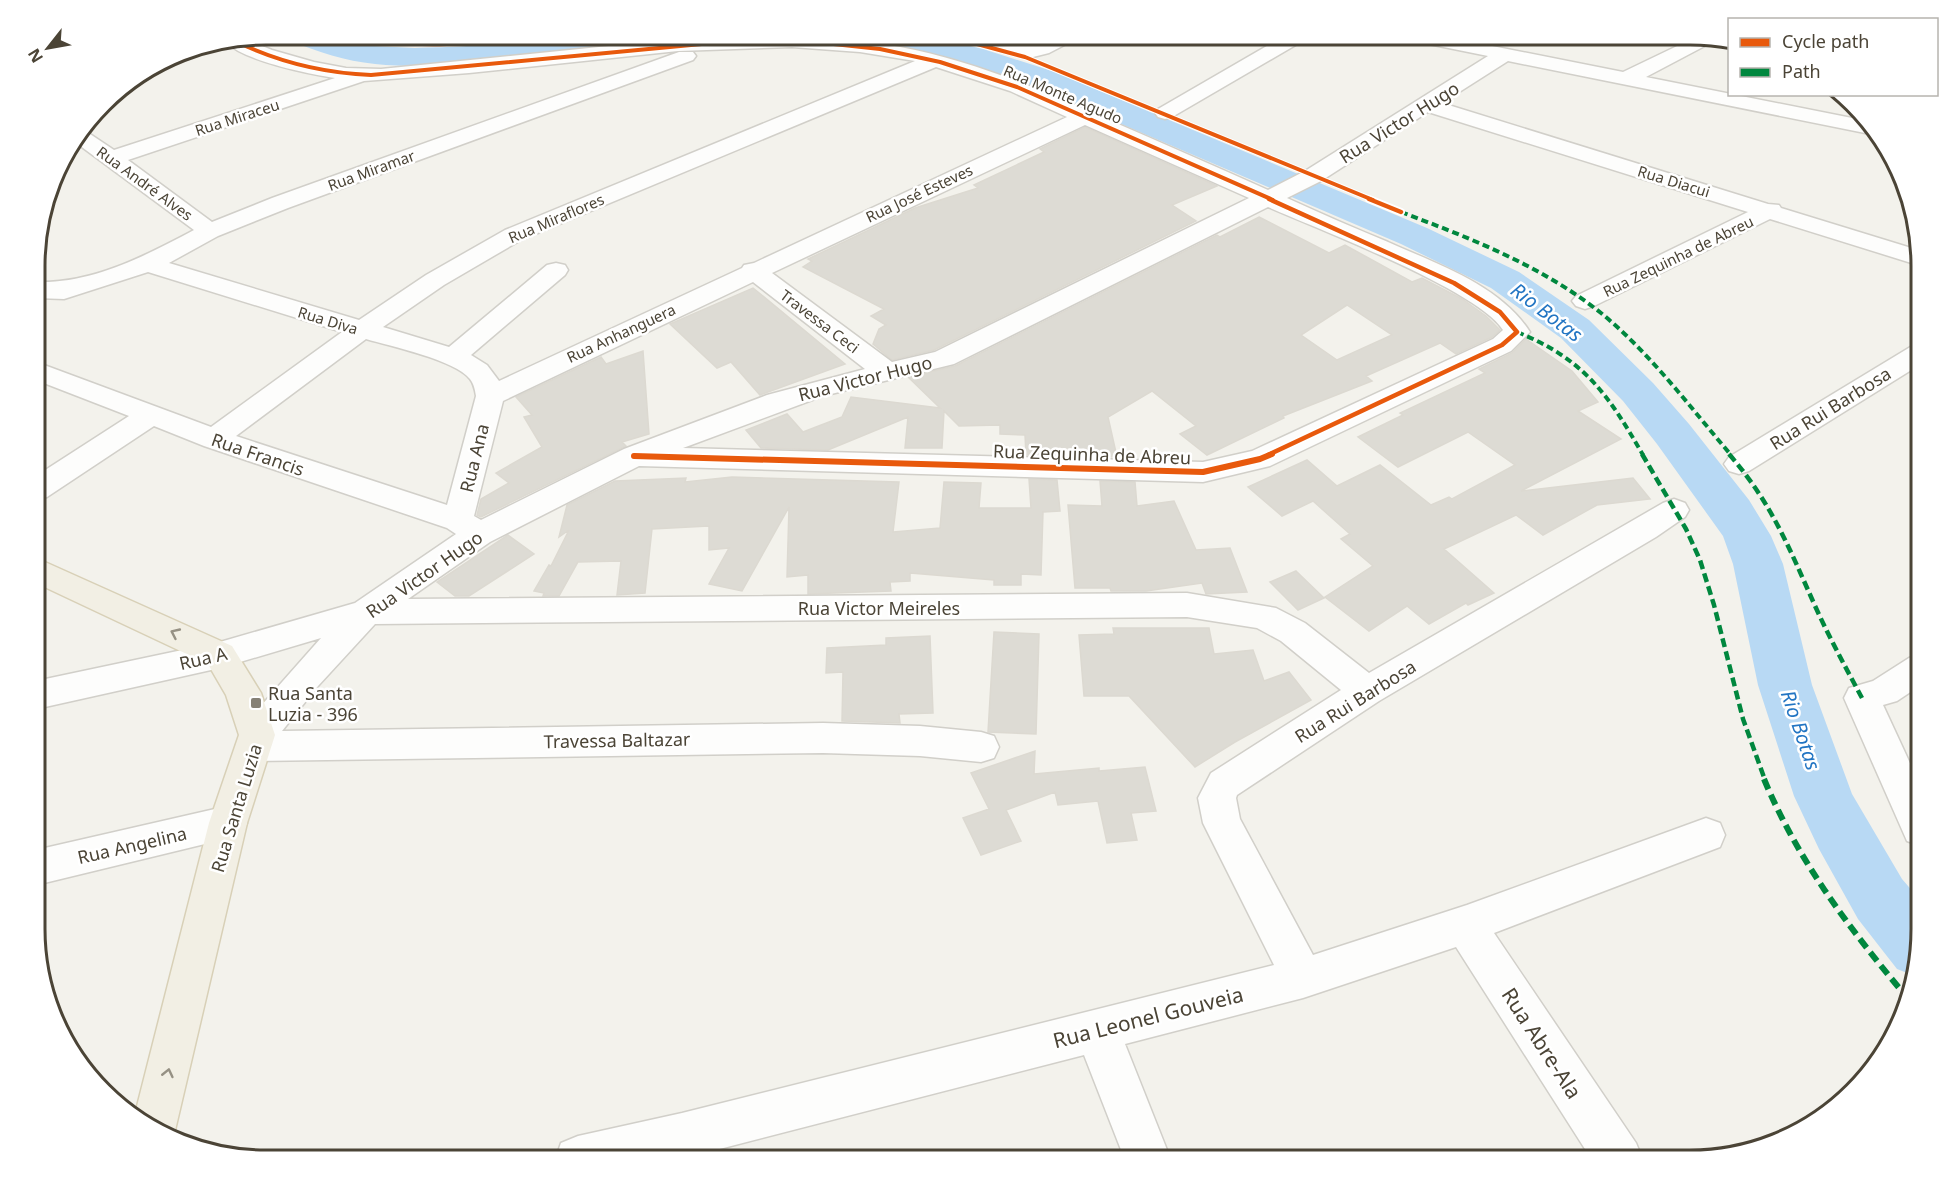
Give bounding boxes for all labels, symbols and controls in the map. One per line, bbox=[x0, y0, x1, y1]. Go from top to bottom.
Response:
north arrow bbox=[18, 18, 78, 78]
legend bbox=[1728, 18, 1938, 96]
text: Cycle path bbox=[1782, 29, 1869, 53]
text: N bbox=[22, 44, 48, 67]
text: Path bbox=[1782, 59, 1821, 83]
street label: Rua Monte Agudo bbox=[1001, 60, 1125, 128]
street label: Rua Victor Hugo bbox=[1335, 75, 1463, 169]
street label: Rua Miraceu bbox=[192, 94, 282, 140]
street label: Rua André Alves bbox=[93, 141, 197, 225]
street label: Rua Miramar bbox=[325, 145, 417, 195]
street label: Rua José Esteves bbox=[862, 159, 976, 227]
street label: Rua Diacui bbox=[1635, 161, 1713, 201]
street label: Rua Miraflores bbox=[505, 189, 607, 247]
street label: Rua Zequinha de Abreu bbox=[1599, 211, 1757, 301]
water label: Rio Botas bbox=[1506, 276, 1589, 348]
street label: Travessa Ceci bbox=[777, 285, 863, 357]
street label: Rua Anhanguera bbox=[563, 299, 679, 367]
street label: Rua Diva bbox=[296, 301, 360, 339]
street label: Rua Victor Hugo bbox=[796, 350, 934, 406]
street label: Rua Rui Barbosa bbox=[1765, 361, 1895, 455]
street label: Rua Ana bbox=[454, 421, 494, 495]
street label: Rua Francis bbox=[208, 427, 308, 481]
street label: Rua Zequinha de Abreu bbox=[993, 439, 1191, 469]
street label: Rua Victor Hugo bbox=[361, 525, 487, 623]
street label: Rua Victor Meireles bbox=[798, 596, 960, 620]
one-way arrow bbox=[170, 629, 181, 641]
street label: Rua A bbox=[177, 641, 230, 675]
street label: Rua Rui Barbosa bbox=[1290, 654, 1420, 748]
place label: Rua Santa Luzia - 396 bbox=[268, 681, 358, 726]
water label: Rio Botas bbox=[1775, 686, 1827, 774]
marker: Rua Santa Luzia - 396 bbox=[249, 696, 263, 710]
street label: Travessa Baltazar bbox=[543, 727, 691, 753]
street label: Rua Santa Luzia bbox=[205, 741, 267, 875]
street label: Rua Angelina bbox=[75, 821, 189, 869]
street label: Rua Leonel Gouveia bbox=[1050, 980, 1246, 1054]
street label: Rua Abre-Ala bbox=[1496, 982, 1588, 1104]
one-way arrow bbox=[161, 1068, 174, 1078]

